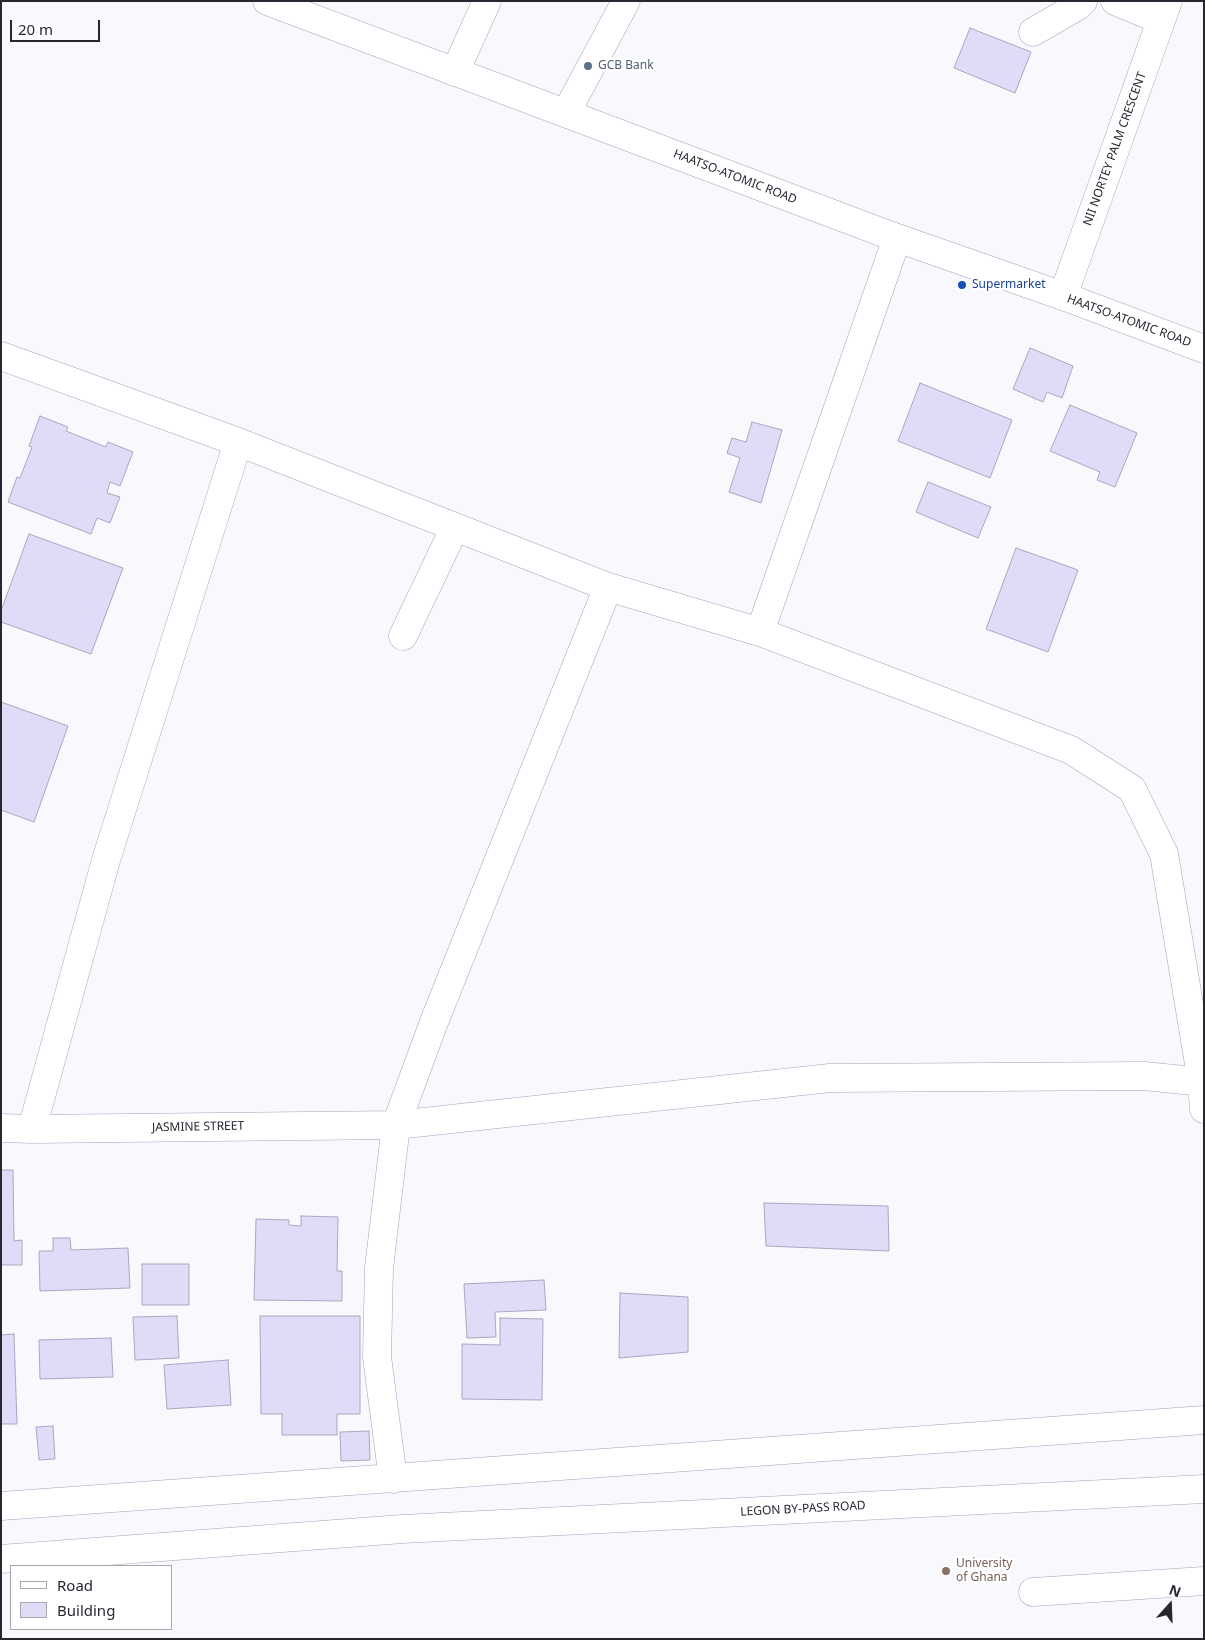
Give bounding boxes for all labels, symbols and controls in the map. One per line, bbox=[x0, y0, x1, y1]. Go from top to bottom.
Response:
scale bar bbox=[12, 10, 102, 42]
text: 20 m bbox=[18, 19, 53, 39]
place label: GCB Bank bbox=[598, 59, 654, 73]
marker: GCB Bank bbox=[582, 60, 594, 72]
street label: NII NORTEY PALM CRESCENT bbox=[1080, 70, 1150, 228]
street label: HAATSO-ATOMIC ROAD bbox=[671, 147, 799, 207]
place label: Supermarket bbox=[972, 278, 1046, 292]
marker: Supermarket bbox=[956, 279, 968, 291]
street label: HAATSO-ATOMIC ROAD bbox=[1065, 292, 1193, 350]
street label: JASMINE STREET bbox=[152, 1119, 244, 1135]
street label: LEGON BY-PASS ROAD bbox=[740, 1499, 866, 1519]
place label: University of Ghana bbox=[956, 1557, 1012, 1585]
legend bbox=[10, 1565, 172, 1630]
marker: University of Ghana bbox=[940, 1565, 952, 1577]
text: Road bbox=[57, 1575, 93, 1595]
north arrow bbox=[1145, 1580, 1195, 1630]
text: N bbox=[1167, 1580, 1184, 1601]
text: Building bbox=[57, 1600, 115, 1620]

